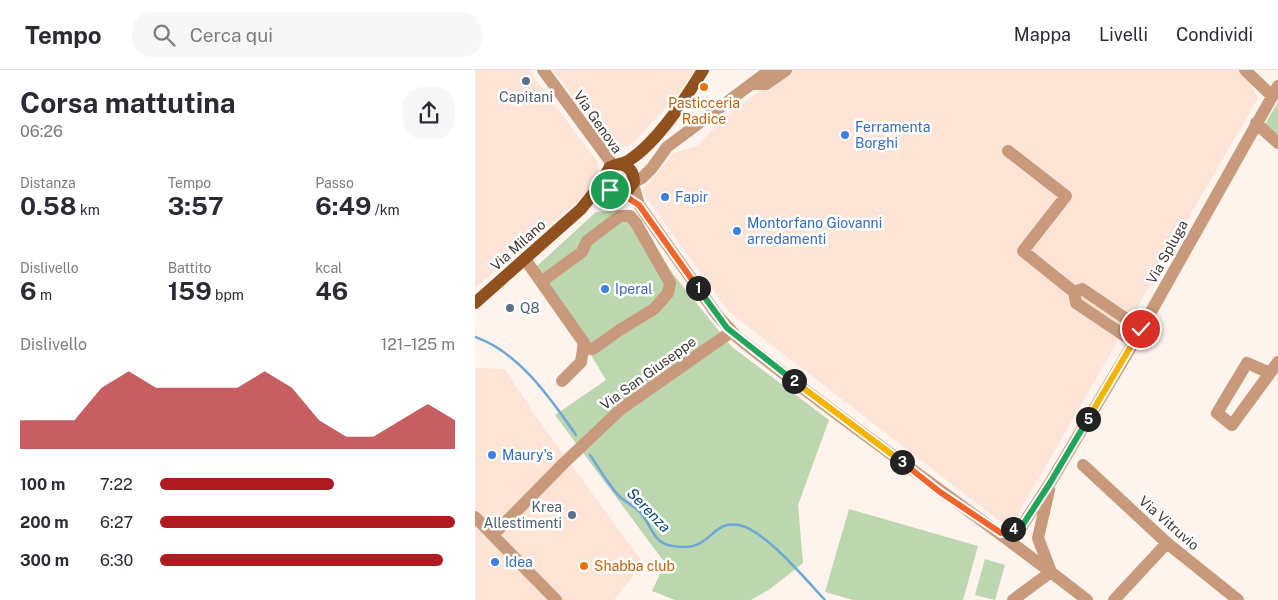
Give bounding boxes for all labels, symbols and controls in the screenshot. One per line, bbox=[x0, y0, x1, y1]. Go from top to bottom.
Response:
search box bbox=[132, 12, 482, 57]
text: Tempo bbox=[25, 21, 102, 49]
icon: search bbox=[150, 21, 178, 49]
text: Cerca qui bbox=[190, 24, 273, 46]
text: Mappa bbox=[1014, 24, 1071, 45]
text: Livelli bbox=[1099, 24, 1148, 45]
text: Condividi bbox=[1176, 24, 1253, 45]
marker: Capitani bbox=[520, 75, 532, 87]
marker: Pasticceria Radice bbox=[698, 81, 710, 93]
text: Corsa mattutina bbox=[20, 86, 236, 119]
button: share bbox=[403, 87, 455, 139]
street label: Via Genova bbox=[571, 88, 625, 156]
place label: Capitani bbox=[499, 89, 553, 105]
place label: Pasticceria Radice bbox=[668, 95, 740, 127]
place label: Ferramenta Borghi bbox=[855, 119, 930, 151]
text: 06:26 bbox=[20, 122, 63, 141]
marker: Ferramenta Borghi bbox=[839, 129, 851, 141]
pin bbox=[589, 169, 631, 211]
text: Distanza bbox=[20, 175, 76, 191]
text: Tempo bbox=[168, 175, 211, 191]
text: Passo bbox=[315, 175, 354, 191]
icon: arrive bbox=[596, 176, 624, 204]
place label: Fapir bbox=[675, 189, 708, 205]
text: 0.58 bbox=[20, 191, 77, 221]
text: 3:57 bbox=[168, 191, 224, 221]
text: 6:49 bbox=[315, 191, 371, 221]
marker: Fapir bbox=[659, 191, 671, 203]
text: km bbox=[77, 202, 100, 218]
text: /km bbox=[371, 202, 400, 218]
place label: Montorfano Giovanni arredamenti bbox=[747, 215, 882, 247]
street label: Via Milano bbox=[487, 216, 549, 274]
street label: Via Spluga bbox=[1143, 217, 1191, 287]
marker: Montorfano Giovanni arredamenti bbox=[731, 225, 743, 237]
text: Dislivello bbox=[20, 260, 79, 276]
text: Battito bbox=[168, 260, 211, 276]
text: kcal bbox=[315, 260, 342, 276]
text: 6 bbox=[20, 276, 37, 306]
text: 159 bbox=[168, 276, 212, 306]
text: 46 bbox=[315, 276, 348, 306]
pin: 1 bbox=[685, 276, 711, 300]
text: 1 bbox=[696, 280, 702, 296]
place label: Iperal bbox=[615, 281, 652, 297]
marker: Iperal bbox=[599, 283, 611, 295]
text: m bbox=[37, 287, 52, 303]
text: bpm bbox=[212, 287, 244, 303]
place label: Q8 bbox=[520, 300, 540, 316]
marker: Q8 bbox=[504, 302, 516, 314]
pin bbox=[1120, 308, 1162, 350]
icon: check bbox=[1127, 315, 1155, 343]
street label: Via San Giuseppe bbox=[597, 333, 699, 413]
text: Dislivello bbox=[20, 335, 87, 354]
text: 121–125 m bbox=[381, 335, 455, 354]
pin: 2 bbox=[781, 368, 807, 394]
text: 2 bbox=[790, 373, 799, 389]
pin: 5 bbox=[1075, 406, 1101, 432]
text: 5 bbox=[1084, 411, 1093, 427]
place label: Maury's bbox=[502, 447, 553, 463]
marker: Maury's bbox=[486, 449, 498, 461]
pin: 3 bbox=[889, 450, 915, 474]
text: 3 bbox=[898, 454, 907, 470]
text: 100 m bbox=[20, 475, 65, 494]
text: 7:22 bbox=[100, 475, 133, 494]
water label: Serenza bbox=[624, 484, 674, 536]
street label: Via Vitruvio bbox=[1136, 493, 1202, 553]
place label: Krea Allestimenti bbox=[484, 499, 562, 531]
marker: Krea Allestimenti bbox=[566, 509, 578, 521]
text: 200 m bbox=[20, 513, 69, 532]
text: 6:27 bbox=[100, 513, 133, 532]
pin: 4 bbox=[1001, 516, 1025, 542]
text: 4 bbox=[1009, 521, 1018, 537]
text: 300 m bbox=[20, 551, 69, 570]
text: 6:30 bbox=[100, 551, 133, 570]
place label: Idea bbox=[505, 554, 533, 570]
marker: Idea bbox=[489, 556, 501, 568]
place label: Shabba club bbox=[594, 558, 675, 574]
marker: Shabba club bbox=[578, 560, 590, 572]

